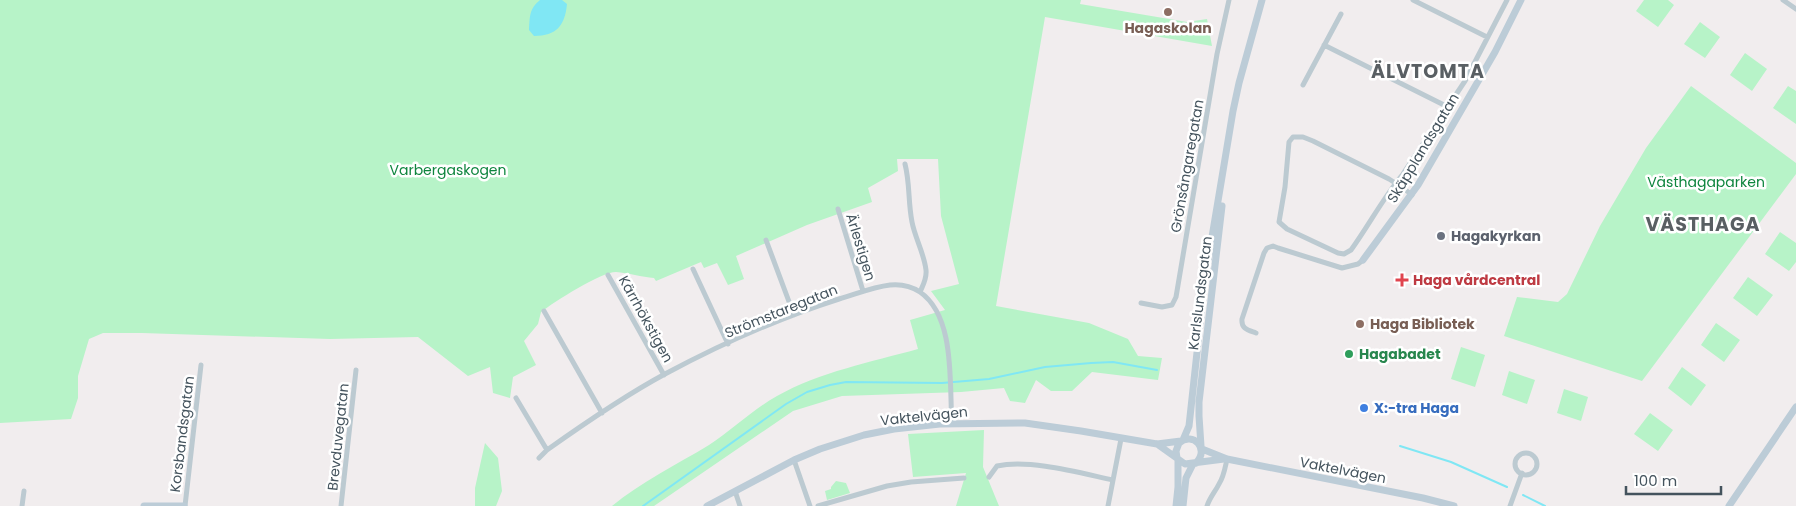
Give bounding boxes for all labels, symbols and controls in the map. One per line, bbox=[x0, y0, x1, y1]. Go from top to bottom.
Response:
marker: Hagaskolan bbox=[1162, 6, 1174, 18]
place label: Hagaskolan bbox=[1124, 18, 1212, 38]
district label: ÄLVTOMTA bbox=[1371, 58, 1485, 85]
street label: Skäpplandsgatan bbox=[1382, 89, 1464, 207]
street label: Grönsångaregatan bbox=[1165, 98, 1209, 234]
park label: Varbergaskogen bbox=[389, 160, 507, 180]
park label: Västhagaparken bbox=[1647, 172, 1765, 192]
street label: Ärlestigen bbox=[841, 211, 881, 283]
district label: VÄSTHAGA bbox=[1645, 211, 1761, 238]
place label: Hagakyrkan bbox=[1451, 226, 1541, 246]
marker: Hagakyrkan bbox=[1435, 230, 1447, 242]
street label: Karlslundsgatan bbox=[1183, 235, 1217, 351]
place label: Haga vårdcentral bbox=[1413, 270, 1540, 290]
street label: Kärrhökstigen bbox=[614, 272, 678, 366]
marker: Haga vårdcentral bbox=[1395, 273, 1409, 287]
street label: Strömstaregatan bbox=[722, 279, 840, 343]
place label: Haga Bibliotek bbox=[1370, 314, 1475, 334]
marker: Haga Bibliotek bbox=[1354, 318, 1366, 330]
place label: Hagabadet bbox=[1359, 344, 1441, 364]
marker: Hagabadet bbox=[1343, 348, 1355, 360]
street label: Korsbandsgatan bbox=[165, 375, 199, 493]
street label: Brevduvegatan bbox=[322, 382, 354, 492]
place label: X:-tra Haga bbox=[1374, 398, 1459, 418]
street label: Vaktelvägen bbox=[879, 401, 969, 431]
marker: X:-tra Haga bbox=[1358, 402, 1370, 414]
street label: Vaktelvägen bbox=[1298, 452, 1388, 488]
scale bar bbox=[1626, 464, 1721, 496]
text: 100 m bbox=[1634, 470, 1677, 491]

